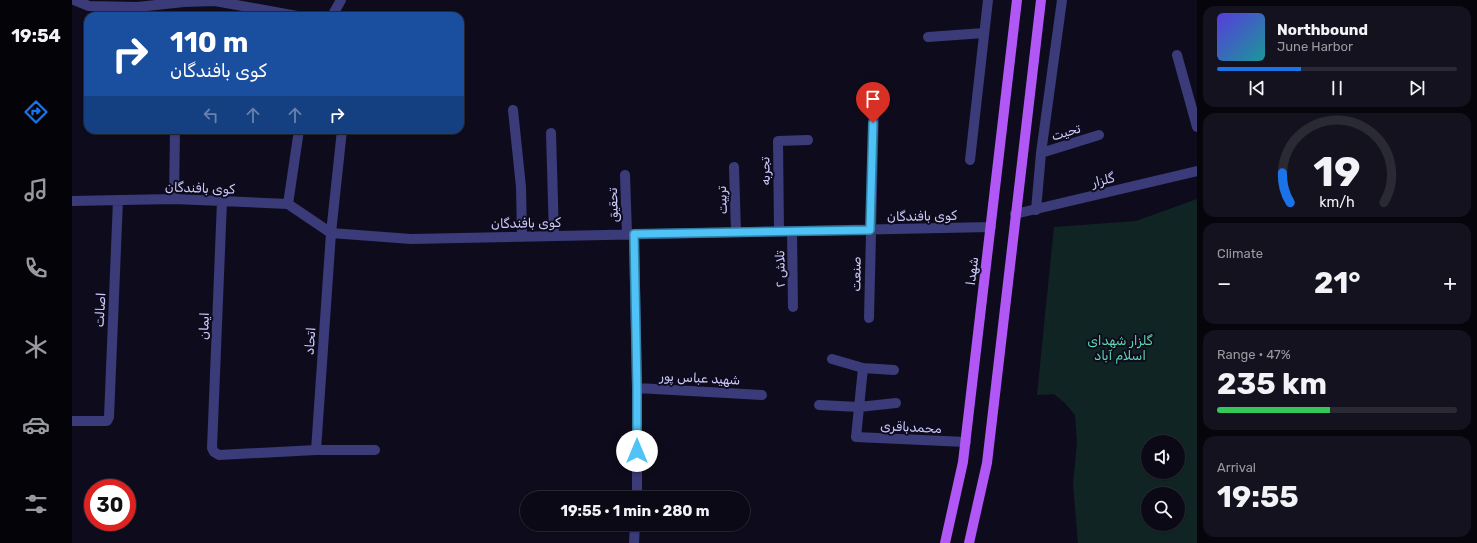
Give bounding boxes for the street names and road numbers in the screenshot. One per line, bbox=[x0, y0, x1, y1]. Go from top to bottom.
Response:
street label: تحیت bbox=[1050, 120, 1083, 144]
street label: تجربه bbox=[757, 156, 774, 185]
street label: گلزار bbox=[1089, 170, 1116, 191]
street label: کوی بافندگان bbox=[165, 179, 235, 198]
street label: تربیت bbox=[714, 185, 731, 215]
street label: تحقیق bbox=[605, 187, 622, 223]
street label: کوی بافندگان bbox=[887, 208, 957, 225]
street label: کوی بافندگان bbox=[491, 215, 561, 232]
street label: تلاش ۲ bbox=[772, 250, 789, 288]
street label: صنعت bbox=[848, 256, 864, 292]
street label: شهدا bbox=[963, 256, 982, 286]
street label: اصالت bbox=[92, 292, 108, 328]
street label: ایمان bbox=[196, 312, 212, 340]
street label: اتحاد bbox=[302, 327, 318, 355]
street label: شهید عباس پور bbox=[658, 368, 741, 389]
street label: محمدباقری bbox=[880, 418, 942, 437]

